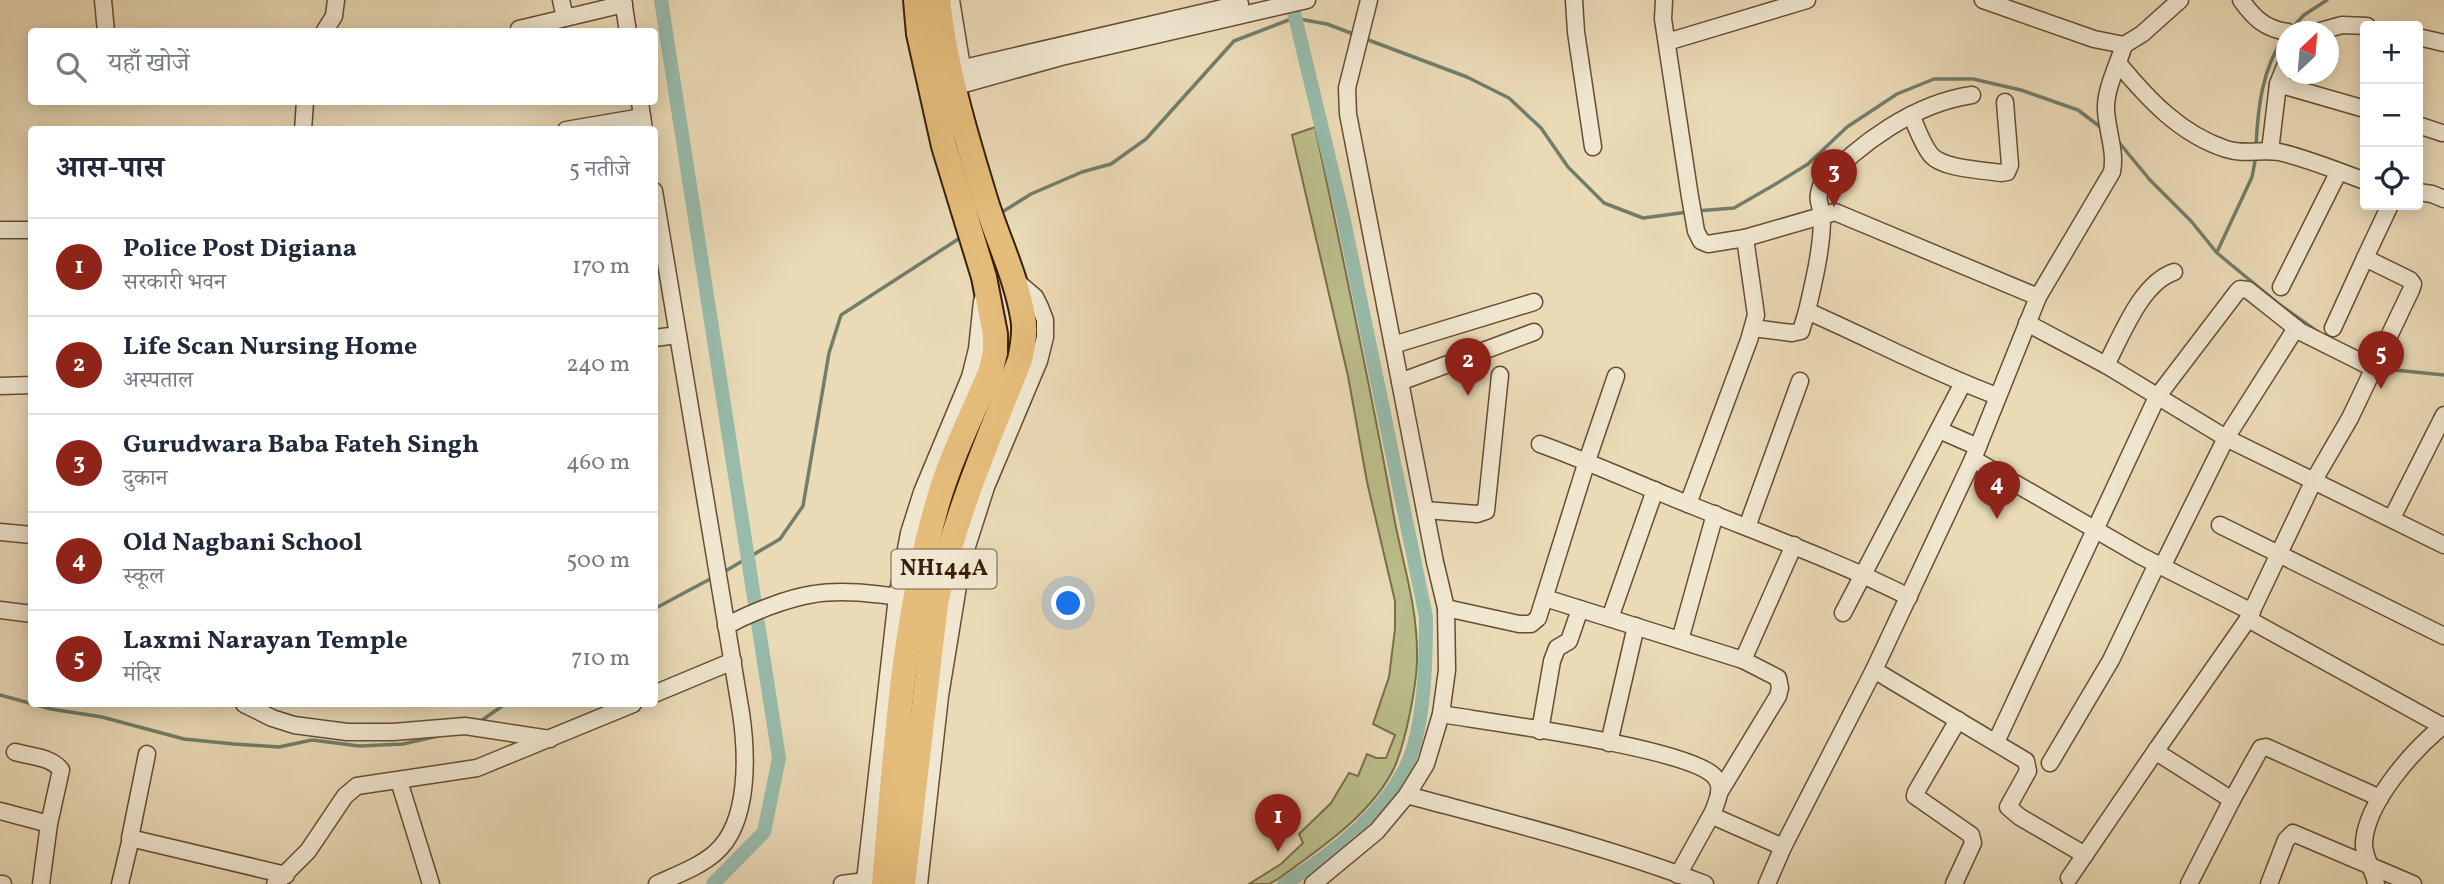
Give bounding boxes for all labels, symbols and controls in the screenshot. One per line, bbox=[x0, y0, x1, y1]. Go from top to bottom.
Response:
north arrow bbox=[2276, 21, 2339, 84]
map controls bbox=[2360, 21, 2423, 210]
button: + bbox=[2360, 21, 2423, 84]
search box bbox=[28, 28, 658, 105]
text: यहाँ खोजें bbox=[108, 46, 189, 82]
icon: search bbox=[52, 48, 90, 86]
button: − bbox=[2360, 84, 2423, 147]
button: locate bbox=[2360, 147, 2423, 210]
text: आस-पास bbox=[56, 148, 164, 190]
pin: 3 bbox=[1811, 149, 1857, 207]
text: 5 नतीजे bbox=[569, 154, 630, 186]
text: Police Post Digiana bbox=[123, 231, 357, 267]
text: 1 bbox=[74, 251, 84, 283]
text: 170 m bbox=[572, 251, 630, 283]
text: सरकारी भवन bbox=[123, 267, 226, 299]
text: Life Scan Nursing Home bbox=[123, 329, 417, 365]
pin: 5 bbox=[2358, 331, 2404, 389]
pin: 2 bbox=[1445, 338, 1491, 396]
text: 2 bbox=[73, 349, 85, 381]
text: 240 m bbox=[566, 349, 630, 381]
text: अस्पताल bbox=[123, 365, 193, 397]
text: Gurudwara Baba Fateh Singh bbox=[123, 427, 479, 463]
text: 3 bbox=[73, 447, 85, 479]
text: 460 m bbox=[566, 447, 630, 479]
pin: 4 bbox=[1974, 461, 2020, 519]
text: दुकान bbox=[123, 463, 167, 495]
text: Old Nagbani School bbox=[123, 525, 362, 561]
text: 4 bbox=[72, 545, 86, 577]
text: 500 m bbox=[566, 545, 630, 577]
road number: NH144A bbox=[892, 550, 996, 589]
text: स्कूल bbox=[123, 561, 164, 593]
your location bbox=[1051, 586, 1085, 620]
text: Laxmi Narayan Temple bbox=[123, 623, 408, 659]
text: 5 bbox=[73, 643, 85, 675]
text: 710 m bbox=[571, 643, 630, 675]
text: मंदिर bbox=[123, 659, 161, 691]
pin: 1 bbox=[1255, 794, 1301, 852]

